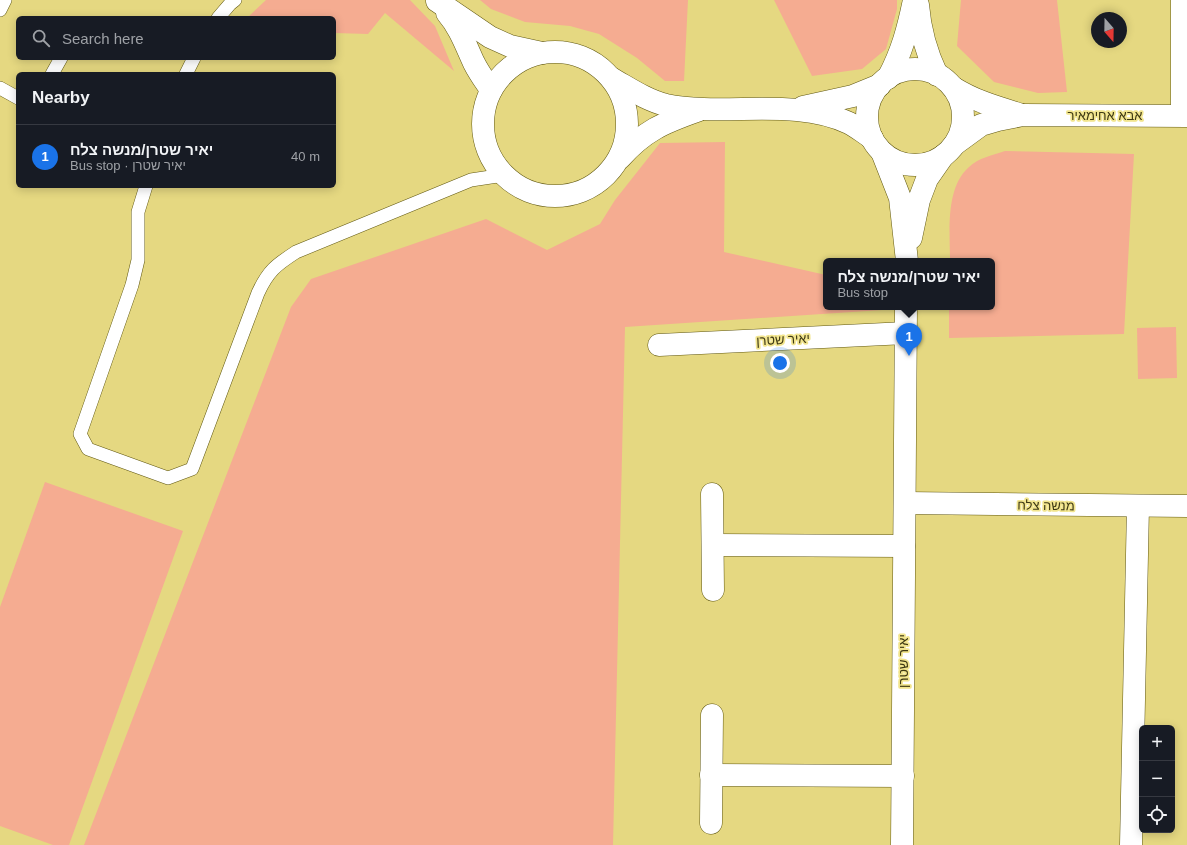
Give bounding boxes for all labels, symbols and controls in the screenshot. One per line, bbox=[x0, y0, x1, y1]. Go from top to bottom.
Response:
north arrow bbox=[1091, 12, 1127, 48]
search box bbox=[16, 16, 336, 60]
icon: search bbox=[30, 27, 52, 49]
text: Search here bbox=[62, 30, 144, 47]
text: Nearby bbox=[32, 88, 90, 107]
street label: אבא אחימאיר bbox=[1068, 108, 1142, 123]
text: יאיר שטרן/מנשה צלח bbox=[70, 141, 213, 158]
text: 1 bbox=[41, 149, 49, 164]
text: 40 m bbox=[291, 149, 320, 164]
text: Bus stop · יאיר שטרן bbox=[70, 158, 186, 173]
popup bbox=[823, 258, 995, 310]
text: יאיר שטרן/מנשה צלח bbox=[837, 268, 981, 285]
text: Bus stop bbox=[837, 285, 888, 300]
pin: 1 bbox=[896, 323, 922, 356]
street label: יאיר שטרן bbox=[756, 331, 810, 348]
your location bbox=[770, 353, 790, 373]
street label: מנשה צלח bbox=[1017, 498, 1075, 513]
street label: יאיר שטרן bbox=[896, 634, 911, 688]
map controls bbox=[1139, 725, 1175, 833]
button: + bbox=[1139, 725, 1175, 761]
button: − bbox=[1139, 761, 1175, 797]
button: locate bbox=[1139, 797, 1175, 833]

